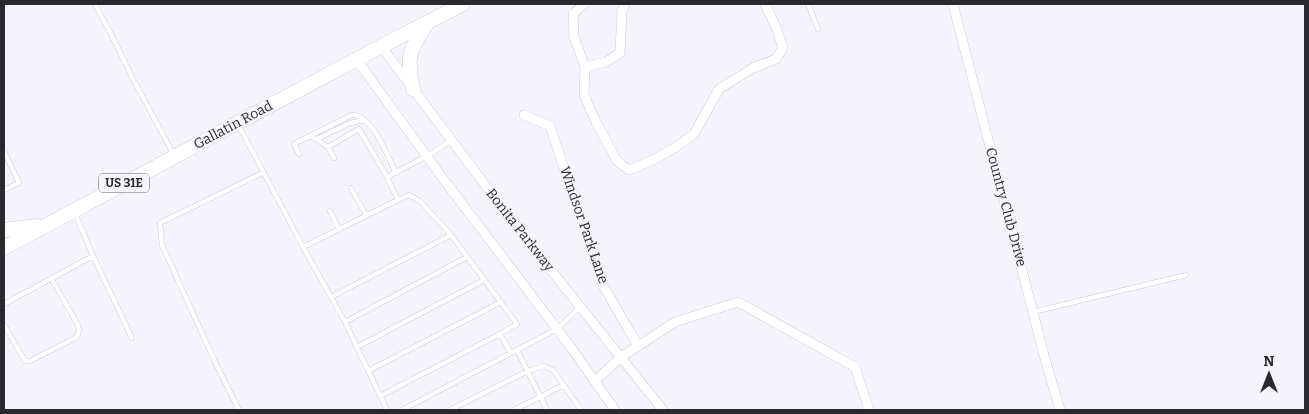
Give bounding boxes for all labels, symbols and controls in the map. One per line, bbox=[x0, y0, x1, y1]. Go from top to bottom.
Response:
street label: Gallatin Road bbox=[191, 97, 275, 153]
street label: Country Club Drive bbox=[982, 146, 1030, 268]
street label: Windsor Park Lane bbox=[556, 164, 612, 286]
road number: US 31E bbox=[99, 174, 149, 192]
street label: Bonita Parkway bbox=[482, 185, 558, 275]
north arrow bbox=[1244, 349, 1294, 399]
text: N bbox=[1264, 353, 1275, 370]

